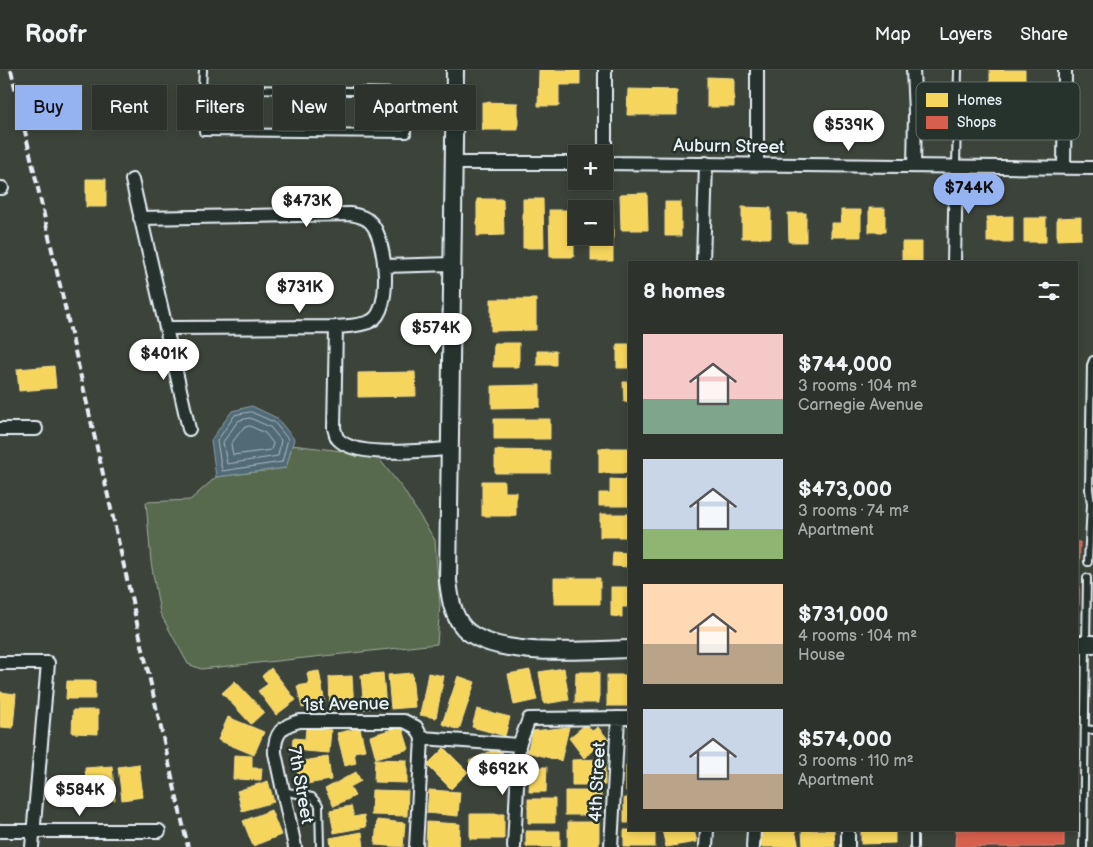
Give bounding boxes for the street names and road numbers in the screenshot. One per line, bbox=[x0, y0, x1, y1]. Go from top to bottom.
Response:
street label: Auburn Street bbox=[673, 135, 785, 158]
street label: 1st Avenue bbox=[302, 693, 390, 716]
street label: 4th Street bbox=[585, 741, 610, 823]
street label: 7th Street bbox=[283, 745, 318, 826]

